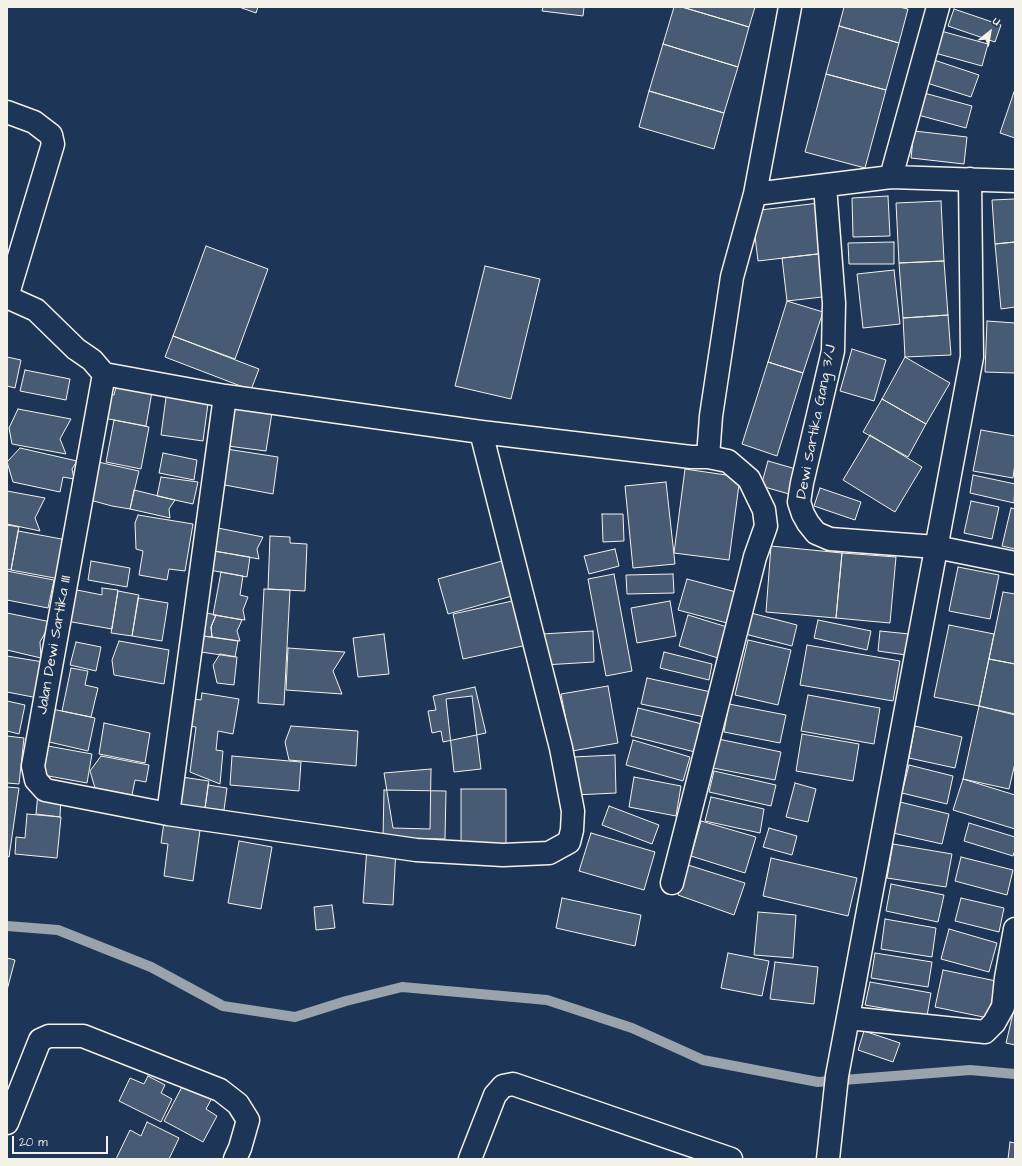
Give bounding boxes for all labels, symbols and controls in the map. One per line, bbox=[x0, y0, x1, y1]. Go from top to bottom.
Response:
north arrow bbox=[970, 12, 1010, 52]
text: U bbox=[990, 13, 1003, 29]
street label: Dewi Sartika Gang 3/J bbox=[793, 343, 841, 501]
street label: Jalan Dewi Sartika III bbox=[34, 574, 76, 716]
scale bar bbox=[14, 1128, 110, 1154]
text: 20 m bbox=[19, 1134, 48, 1151]

